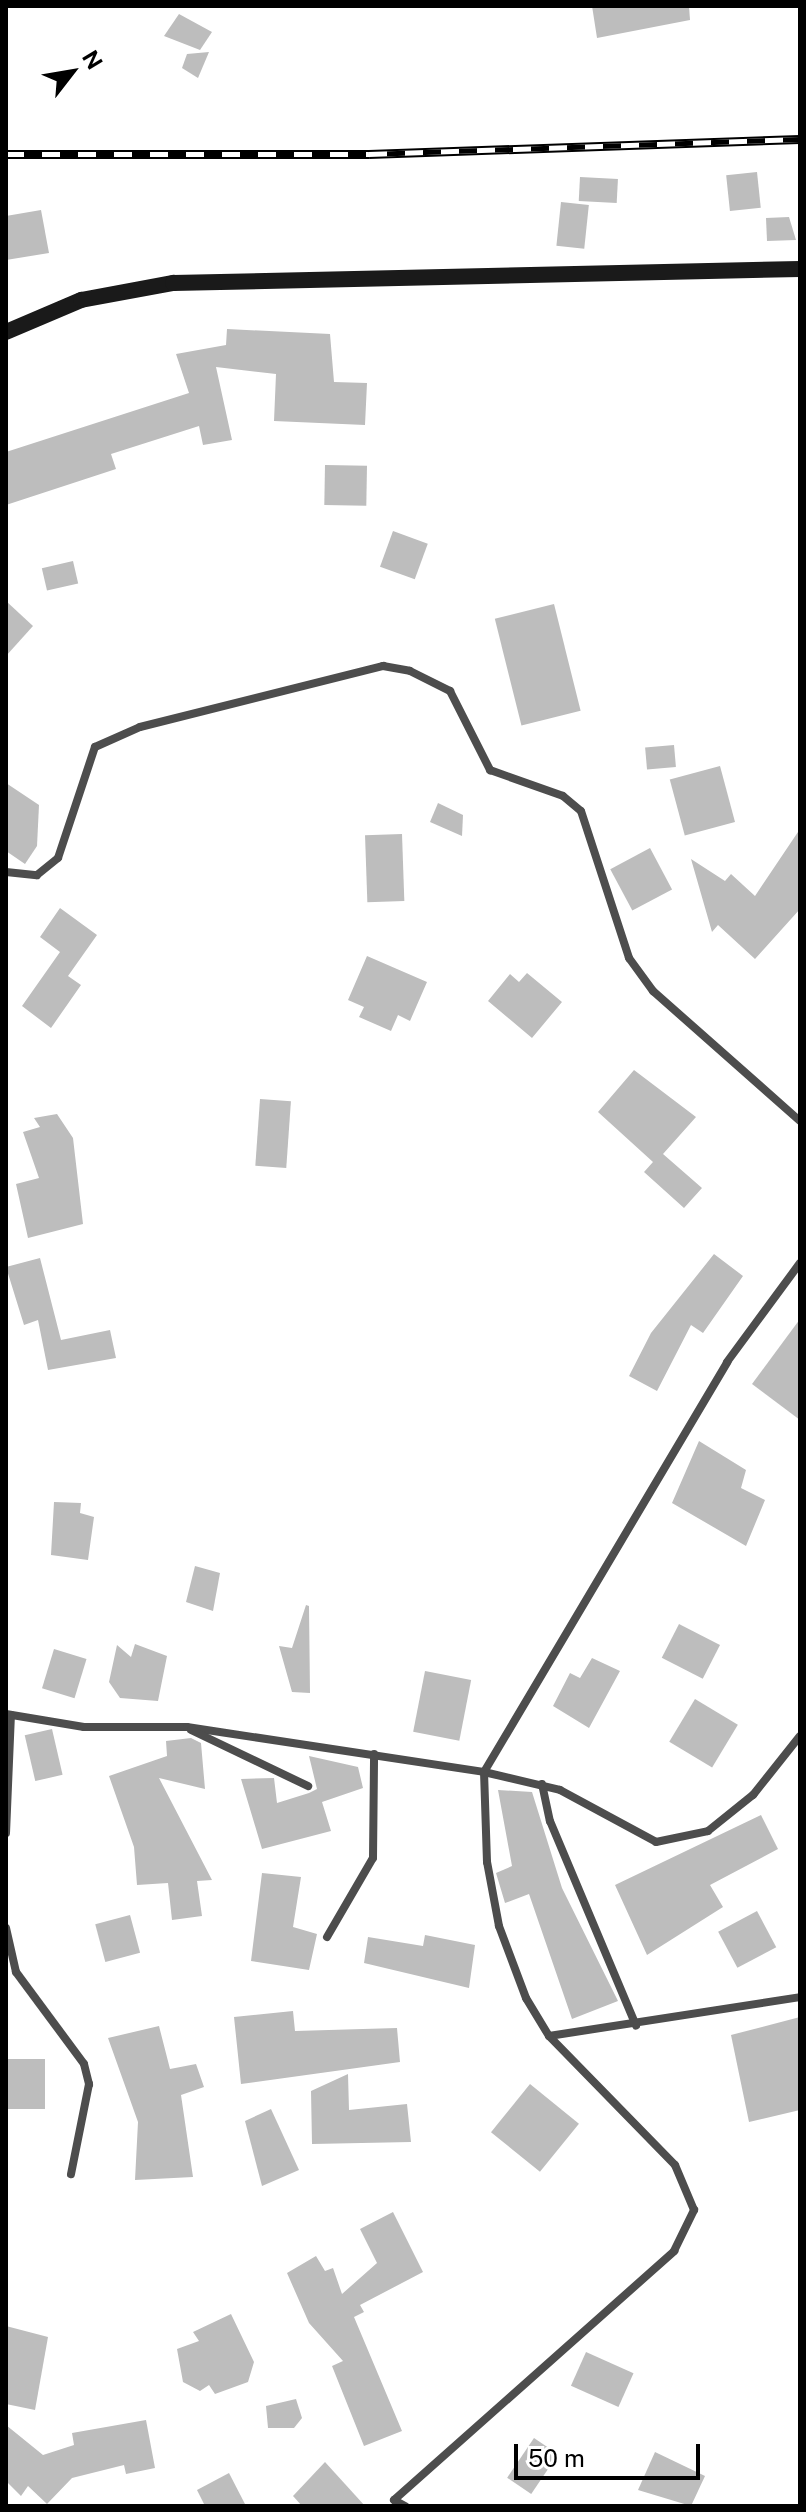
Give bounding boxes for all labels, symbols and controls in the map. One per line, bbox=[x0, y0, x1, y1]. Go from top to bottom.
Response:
north arrow bbox=[32, 32, 112, 112]
text: N bbox=[77, 46, 108, 74]
scale bar bbox=[518, 2428, 704, 2478]
text: 50 m bbox=[528, 2444, 585, 2472]

